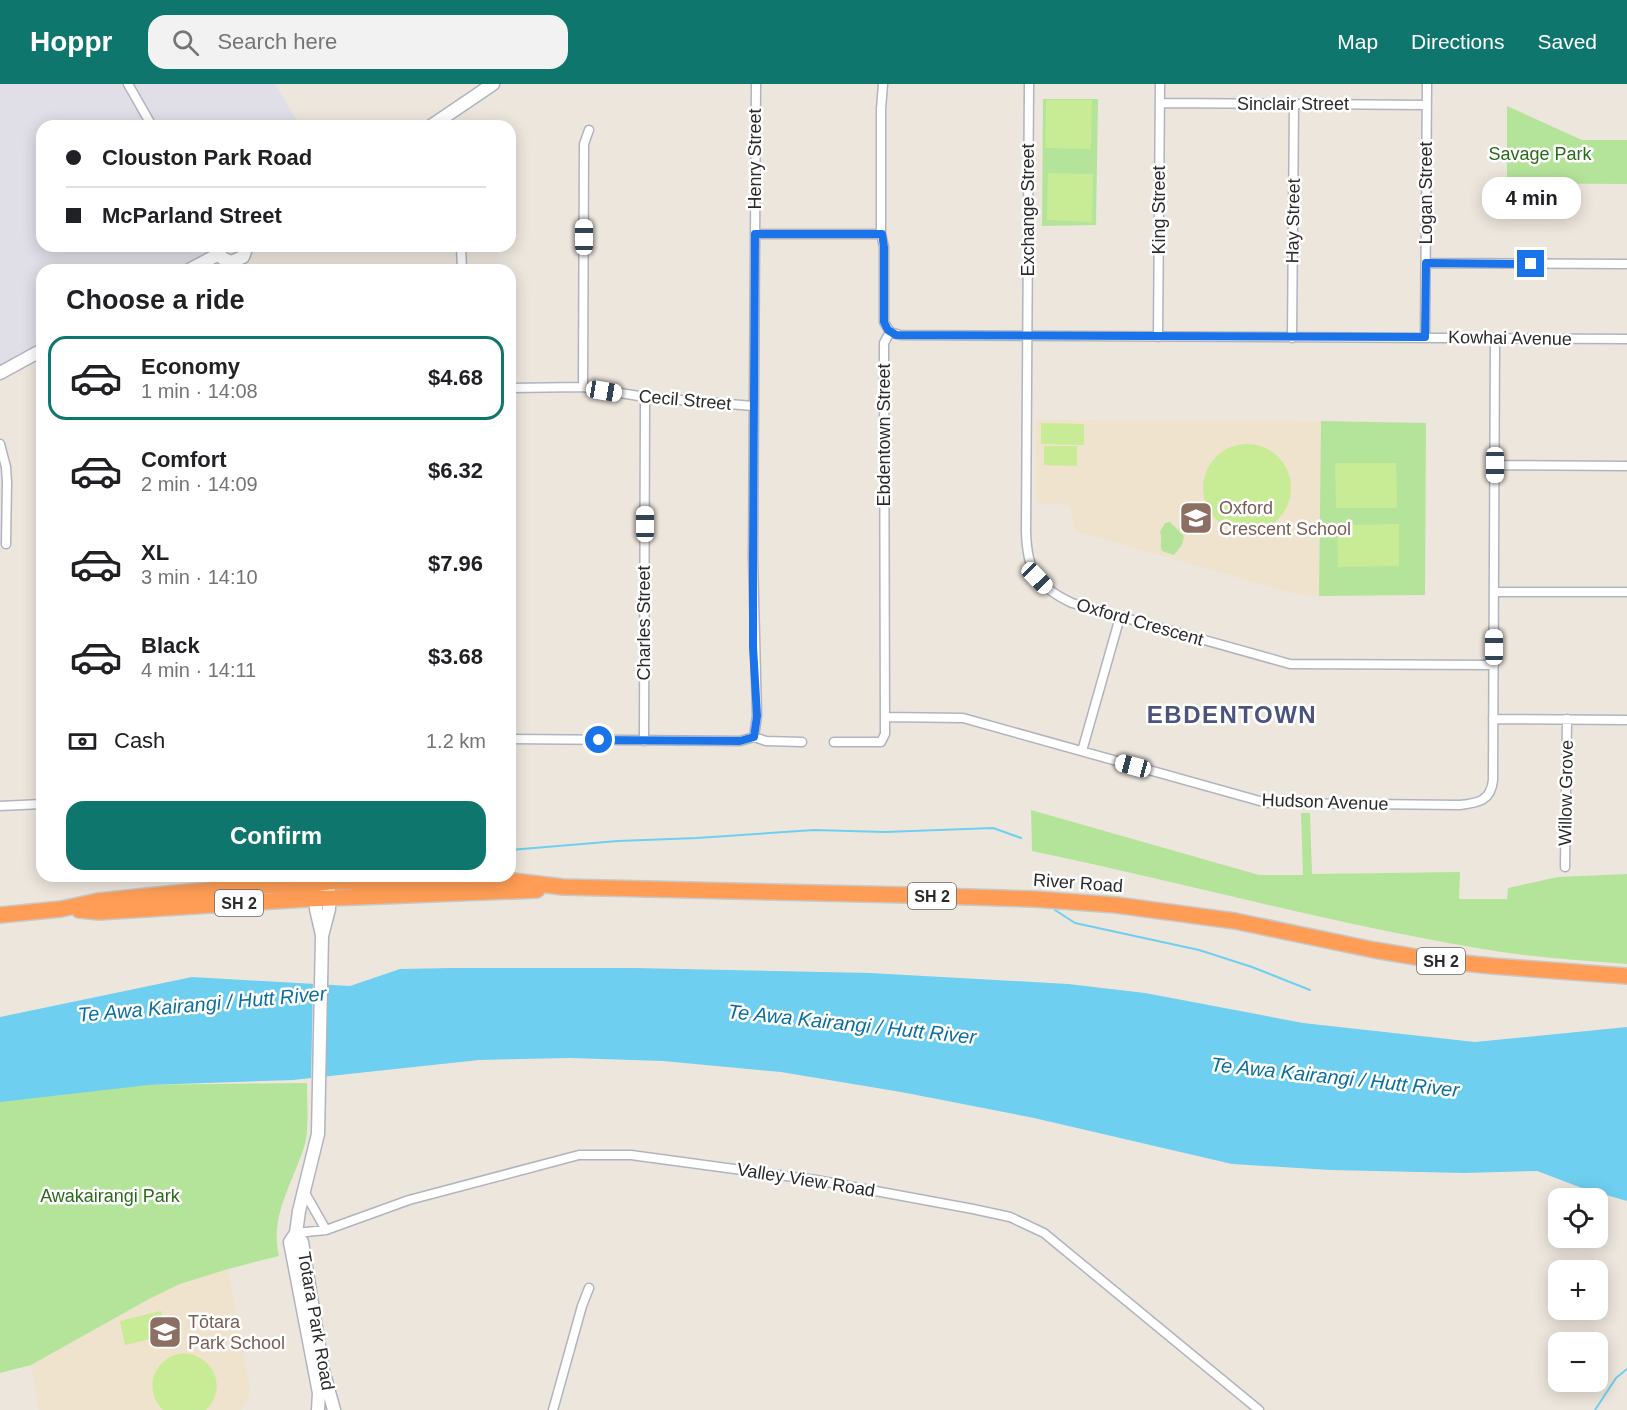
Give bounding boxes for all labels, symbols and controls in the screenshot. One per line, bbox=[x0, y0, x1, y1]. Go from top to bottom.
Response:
search box bbox=[148, 15, 568, 69]
text: Hoppr bbox=[30, 26, 112, 57]
icon: search bbox=[169, 26, 202, 59]
text: Search here bbox=[217, 29, 337, 54]
text: Map bbox=[1337, 30, 1378, 53]
text: Directions bbox=[1411, 30, 1504, 53]
text: Saved bbox=[1537, 30, 1597, 53]
street label: Sinclair Street bbox=[1237, 94, 1349, 114]
street label: Henry Street bbox=[745, 108, 765, 210]
street label: Logan Street bbox=[1416, 141, 1436, 245]
street label: Exchange Street bbox=[1018, 143, 1038, 277]
park label: Savage Park bbox=[1488, 144, 1593, 164]
text: Clouston Park Road bbox=[102, 145, 312, 170]
street label: King Street bbox=[1149, 165, 1169, 255]
callout: 4 min bbox=[1482, 177, 1580, 219]
street label: Hay Street bbox=[1282, 178, 1304, 264]
text: 4 min bbox=[1505, 187, 1558, 209]
text: McParland Street bbox=[102, 203, 282, 228]
car bbox=[575, 219, 593, 255]
route end bbox=[1517, 250, 1544, 277]
text: Choose a ride bbox=[66, 285, 245, 315]
street label: Kowhai Avenue bbox=[1448, 327, 1572, 349]
icon: car bbox=[69, 351, 123, 405]
text: Economy bbox=[141, 354, 240, 379]
street label: Ebdentown Street bbox=[874, 363, 894, 507]
text: $4.68 bbox=[428, 365, 483, 390]
car bbox=[585, 379, 623, 403]
text: 1 min · 14:08 bbox=[141, 380, 258, 402]
street label: Cecil Street bbox=[638, 386, 732, 414]
icon: car bbox=[69, 444, 123, 498]
text: Comfort bbox=[141, 447, 227, 472]
car bbox=[1486, 447, 1504, 483]
text: $6.32 bbox=[428, 458, 483, 483]
text: 2 min · 14:09 bbox=[141, 473, 258, 495]
place label: Oxford Crescent School bbox=[1219, 498, 1351, 539]
school or university icon: Oxford Crescent School bbox=[1178, 500, 1214, 536]
car bbox=[636, 506, 654, 542]
icon: car bbox=[69, 537, 123, 591]
text: XL bbox=[141, 540, 169, 565]
text: $7.96 bbox=[428, 551, 483, 576]
car bbox=[1018, 559, 1056, 597]
street label: Charles Street bbox=[634, 565, 654, 681]
text: 3 min · 14:10 bbox=[141, 566, 258, 588]
street label: Oxford Crescent bbox=[1074, 594, 1206, 650]
car bbox=[1485, 629, 1503, 665]
icon: car bbox=[69, 630, 123, 684]
text: Black bbox=[141, 633, 200, 658]
text: $3.68 bbox=[428, 644, 483, 669]
text: 4 min · 14:11 bbox=[141, 659, 256, 681]
district label: EBDENTOWN bbox=[1147, 701, 1317, 728]
icon: cash bbox=[66, 725, 99, 758]
route start bbox=[585, 726, 612, 753]
text: Cash bbox=[114, 728, 165, 753]
text: 1.2 km bbox=[426, 730, 486, 752]
street label: Willow Grove bbox=[1555, 740, 1577, 846]
car bbox=[1113, 753, 1153, 779]
street label: Hudson Avenue bbox=[1261, 790, 1389, 814]
button: Confirm bbox=[66, 801, 486, 870]
street label: River Road bbox=[1032, 870, 1124, 896]
road number: SH 2 bbox=[908, 883, 956, 909]
road number: SH 2 bbox=[215, 890, 263, 916]
road number: SH 2 bbox=[1417, 948, 1465, 974]
water label: Te Awa Kairangi / Hutt River bbox=[77, 982, 329, 1026]
water label: Te Awa Kairangi / Hutt River bbox=[727, 1000, 978, 1048]
water label: Te Awa Kairangi / Hutt River bbox=[1210, 1053, 1461, 1101]
street label: Valley View Road bbox=[736, 1159, 876, 1201]
park label: Awakairangi Park bbox=[40, 1186, 181, 1206]
map controls bbox=[1548, 1188, 1608, 1392]
button: locate bbox=[1548, 1188, 1608, 1248]
street label: Totara Park Road bbox=[294, 1250, 338, 1392]
button: + bbox=[1548, 1260, 1608, 1320]
place label: Tōtara Park School bbox=[188, 1312, 285, 1353]
school or university icon: Tōtara Park School bbox=[147, 1314, 183, 1350]
button: − bbox=[1548, 1332, 1608, 1392]

